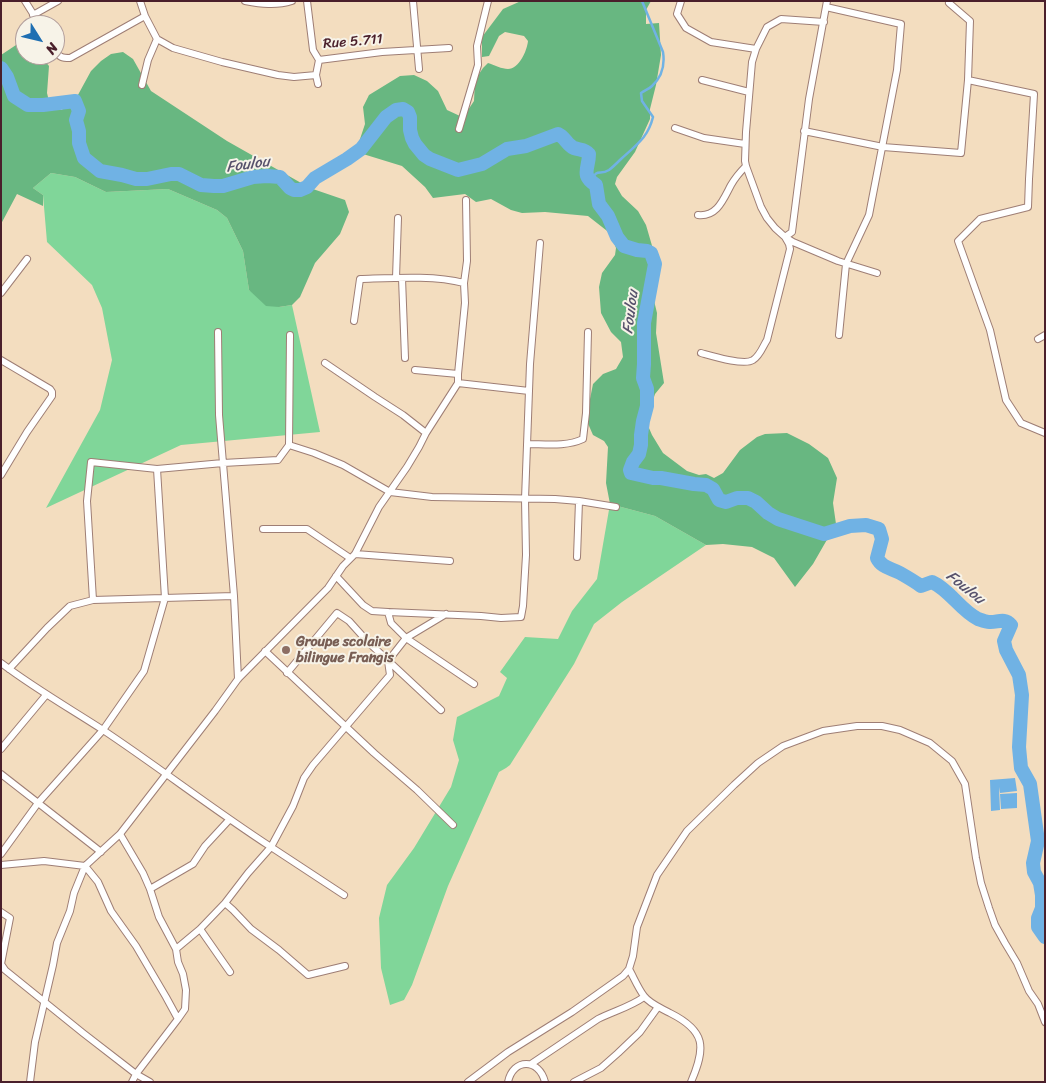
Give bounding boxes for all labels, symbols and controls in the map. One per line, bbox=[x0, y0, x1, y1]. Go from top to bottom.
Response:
north arrow bbox=[15, 15, 65, 65]
street label: Rue 5.711 bbox=[323, 31, 383, 53]
text: N bbox=[39, 37, 65, 60]
water label: Foulou bbox=[225, 153, 271, 177]
water label: Foulou bbox=[619, 289, 643, 335]
water label: Foulou bbox=[942, 567, 988, 609]
place label: Groupe scolaire bilingue Frangis bbox=[296, 634, 394, 666]
marker: Groupe scolaire bilingue Frangis bbox=[280, 644, 292, 656]

